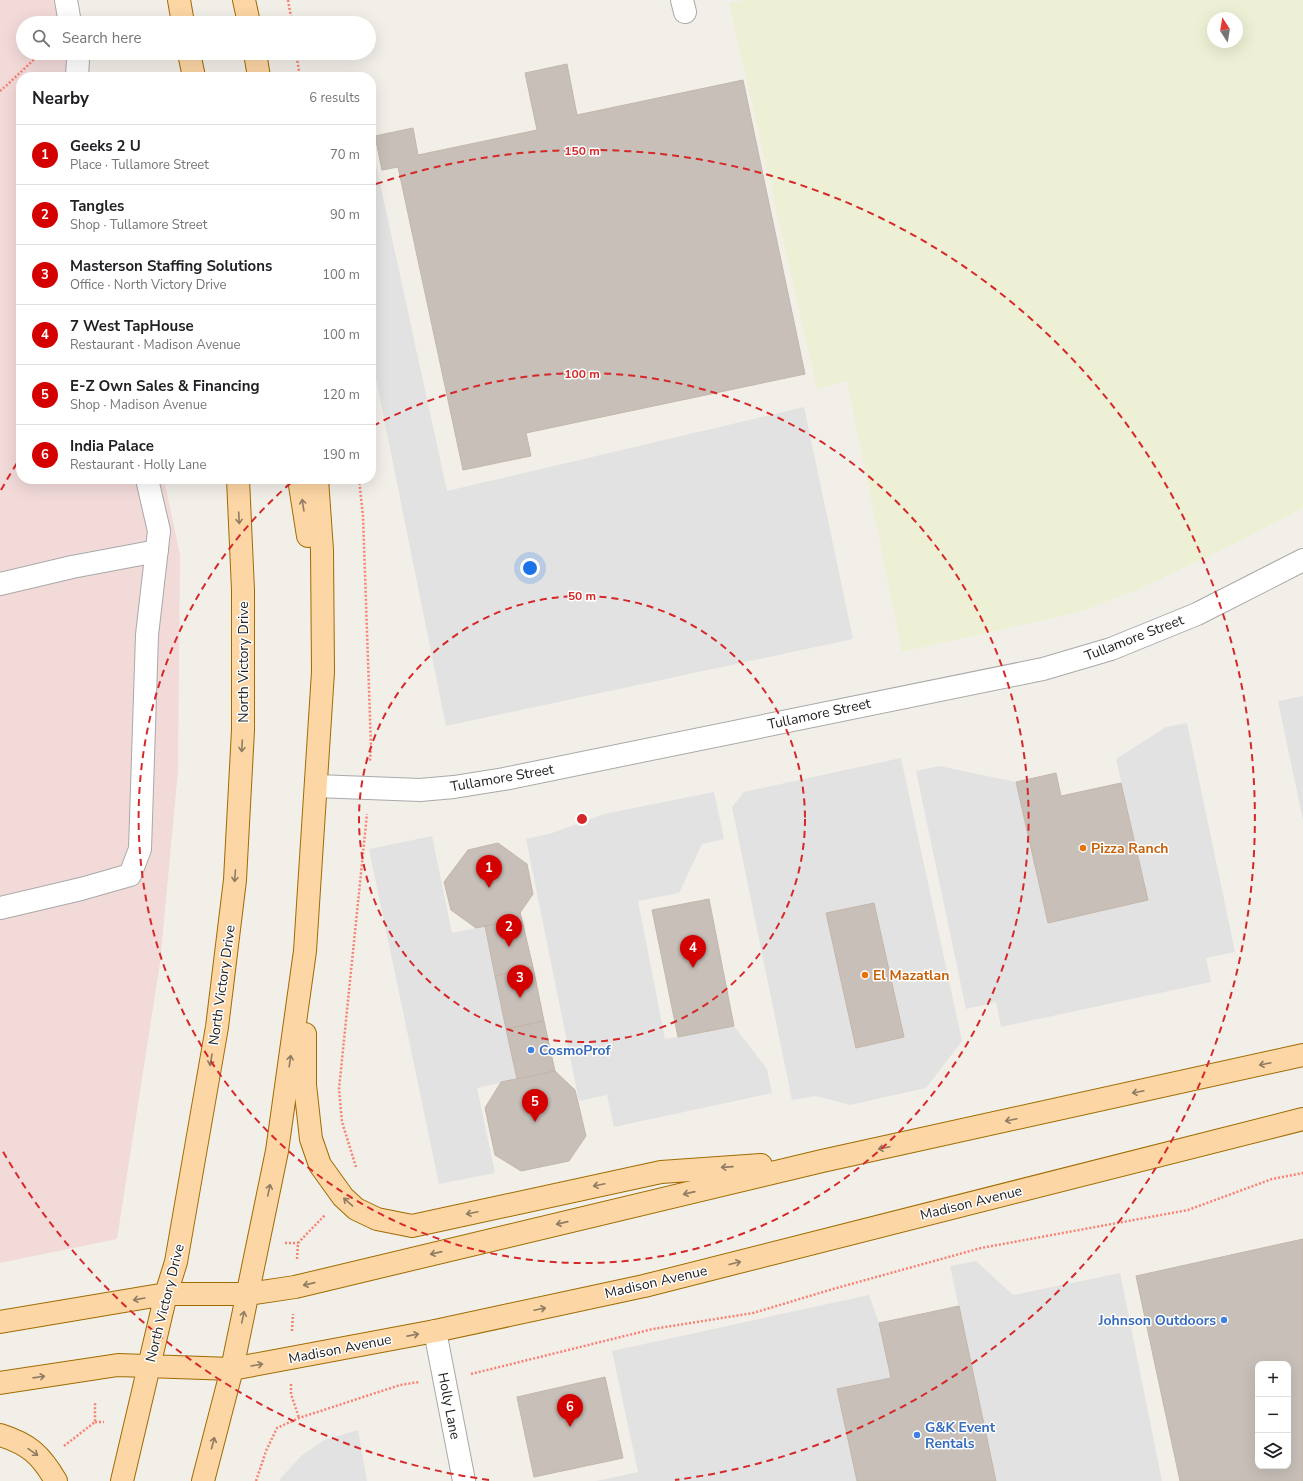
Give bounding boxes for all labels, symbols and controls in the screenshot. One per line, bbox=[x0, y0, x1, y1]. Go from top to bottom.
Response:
north arrow bbox=[1207, 12, 1243, 48]
search box bbox=[16, 16, 376, 60]
icon: search bbox=[30, 27, 52, 49]
text: Search here bbox=[62, 28, 142, 48]
text: Nearby bbox=[32, 87, 89, 110]
text: 6 results bbox=[309, 89, 360, 107]
text: Geeks 2 U bbox=[70, 136, 141, 156]
text: 150 m bbox=[564, 143, 600, 159]
text: 1 bbox=[41, 146, 49, 164]
text: 70 m bbox=[330, 146, 360, 164]
text: Place · Tullamore Street bbox=[70, 156, 209, 174]
text: Tangles bbox=[70, 196, 124, 216]
text: 2 bbox=[41, 206, 49, 224]
text: 90 m bbox=[330, 206, 360, 224]
text: Shop · Tullamore Street bbox=[70, 216, 207, 234]
text: Masterson Staffing Solutions bbox=[70, 256, 272, 276]
text: 3 bbox=[41, 266, 49, 284]
text: 100 m bbox=[322, 266, 360, 284]
text: Office · North Victory Drive bbox=[70, 276, 227, 294]
text: 7 West TapHouse bbox=[70, 316, 194, 336]
text: 4 bbox=[41, 326, 49, 344]
text: 100 m bbox=[322, 326, 360, 344]
text: Restaurant · Madison Avenue bbox=[70, 336, 241, 354]
text: 100 m bbox=[564, 366, 600, 382]
text: E-Z Own Sales & Financing bbox=[70, 376, 260, 396]
text: 5 bbox=[41, 386, 49, 404]
text: 120 m bbox=[322, 386, 360, 404]
text: Shop · Madison Avenue bbox=[70, 396, 207, 414]
text: India Palace bbox=[70, 436, 154, 456]
text: 6 bbox=[41, 446, 49, 464]
text: 190 m bbox=[322, 446, 360, 464]
text: Restaurant · Holly Lane bbox=[70, 456, 206, 474]
one-way arrow bbox=[299, 498, 307, 511]
one-way arrow bbox=[236, 511, 243, 524]
your location bbox=[520, 558, 540, 578]
text: 50 m bbox=[568, 588, 596, 604]
street label: North Victory Drive bbox=[234, 601, 253, 723]
street label: Tullamore Street bbox=[1082, 610, 1186, 666]
street label: Tullamore Street bbox=[766, 694, 872, 734]
one-way arrow bbox=[238, 739, 246, 752]
street label: Tullamore Street bbox=[449, 760, 555, 796]
centre of rings bbox=[575, 812, 589, 826]
place label: Pizza Ranch bbox=[1091, 839, 1169, 858]
marker: Pizza Ranch bbox=[1078, 843, 1088, 853]
pin: 1 bbox=[476, 855, 502, 888]
one-way arrow bbox=[232, 869, 239, 882]
pin: 2 bbox=[496, 914, 522, 947]
street label: North Victory Drive bbox=[204, 924, 240, 1046]
pin: 4 bbox=[680, 935, 706, 968]
pin: 3 bbox=[507, 965, 533, 998]
place label: El Mazatlan bbox=[873, 966, 949, 985]
marker: El Mazatlan bbox=[860, 970, 870, 980]
place label: CosmoProf bbox=[539, 1041, 612, 1060]
marker: CosmoProf bbox=[526, 1045, 536, 1055]
one-way arrow bbox=[207, 1053, 215, 1066]
one-way arrow bbox=[286, 1055, 294, 1068]
one-way arrow bbox=[1259, 1060, 1272, 1068]
one-way arrow bbox=[1132, 1088, 1145, 1096]
pin: 5 bbox=[522, 1089, 548, 1122]
one-way arrow bbox=[1005, 1116, 1018, 1124]
one-way arrow bbox=[878, 1144, 891, 1152]
one-way arrow bbox=[721, 1164, 734, 1171]
street label: Madison Avenue bbox=[918, 1181, 1024, 1225]
one-way arrow bbox=[593, 1182, 606, 1190]
one-way arrow bbox=[266, 1183, 274, 1196]
one-way arrow bbox=[682, 1190, 695, 1197]
one-way arrow bbox=[343, 1198, 354, 1207]
one-way arrow bbox=[466, 1210, 479, 1218]
one-way arrow bbox=[556, 1220, 569, 1228]
street label: North Victory Drive bbox=[141, 1242, 189, 1364]
one-way arrow bbox=[430, 1250, 443, 1258]
one-way arrow bbox=[728, 1259, 741, 1267]
street label: Madison Avenue bbox=[603, 1261, 709, 1303]
one-way arrow bbox=[303, 1280, 316, 1288]
one-way arrow bbox=[132, 1295, 145, 1303]
one-way arrow bbox=[533, 1304, 546, 1312]
one-way arrow bbox=[240, 1311, 248, 1324]
place label: Johnson Outdoors bbox=[1098, 1311, 1216, 1330]
marker: Johnson Outdoors bbox=[1219, 1315, 1229, 1325]
street label: Madison Avenue bbox=[287, 1330, 393, 1368]
one-way arrow bbox=[406, 1331, 419, 1339]
one-way arrow bbox=[250, 1360, 263, 1368]
map controls bbox=[1255, 1361, 1291, 1469]
button: + bbox=[1255, 1361, 1291, 1397]
street label: Holly Lane bbox=[433, 1371, 465, 1441]
one-way arrow bbox=[32, 1373, 45, 1381]
pin: 6 bbox=[557, 1394, 583, 1427]
button: − bbox=[1255, 1397, 1291, 1433]
place label: G&K Event Rentals bbox=[925, 1418, 996, 1453]
marker: G&K Event Rentals bbox=[912, 1430, 922, 1440]
button: layers bbox=[1255, 1433, 1291, 1469]
one-way arrow bbox=[210, 1437, 217, 1450]
one-way arrow bbox=[28, 1448, 39, 1456]

